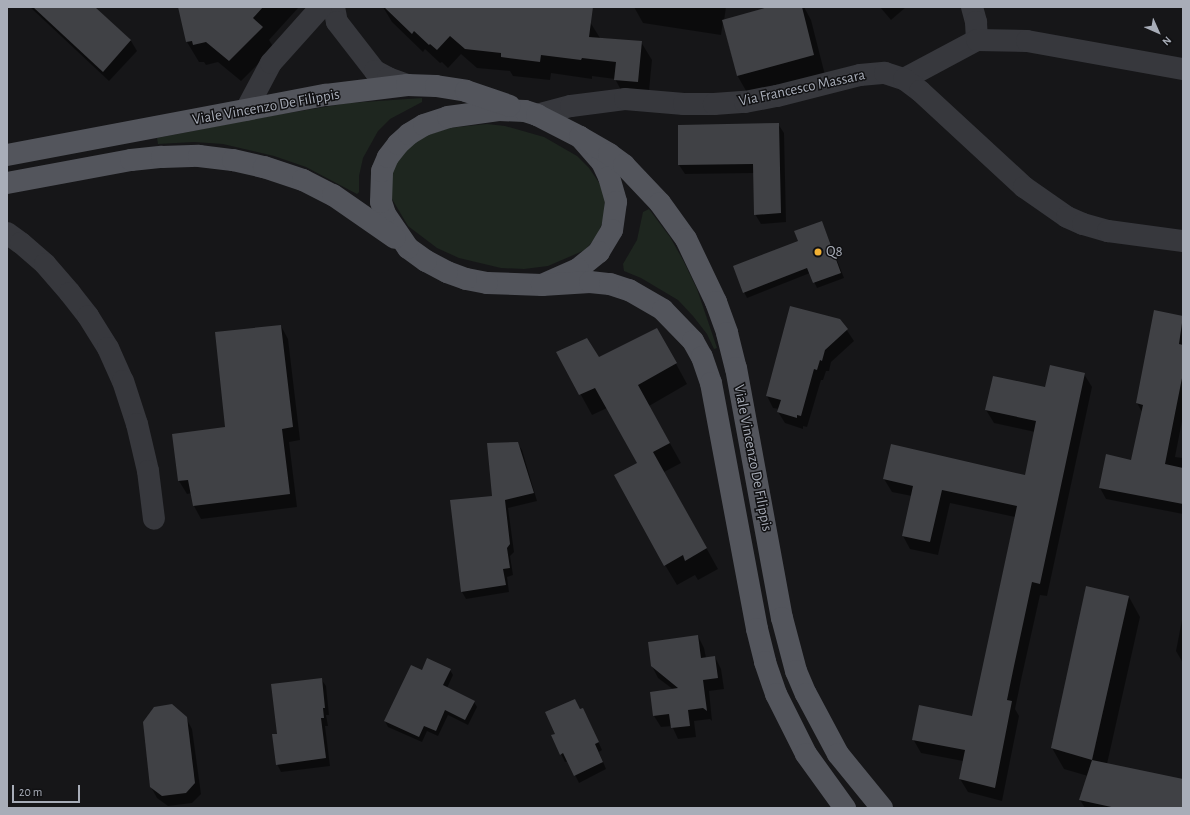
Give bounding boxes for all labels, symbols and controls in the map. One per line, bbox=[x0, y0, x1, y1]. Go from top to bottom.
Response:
north arrow bbox=[1138, 12, 1178, 52]
text: N bbox=[1160, 34, 1173, 47]
street label: Via Francesco Massara bbox=[737, 66, 867, 110]
street label: Viale Vincenzo De Filippis bbox=[191, 85, 341, 129]
place label: Q8 bbox=[826, 243, 843, 261]
marker: Q8 bbox=[813, 247, 823, 257]
street label: Viale Vincenzo De Filippis bbox=[730, 383, 776, 533]
scale bar bbox=[14, 777, 82, 803]
text: 20 m bbox=[19, 786, 42, 798]

